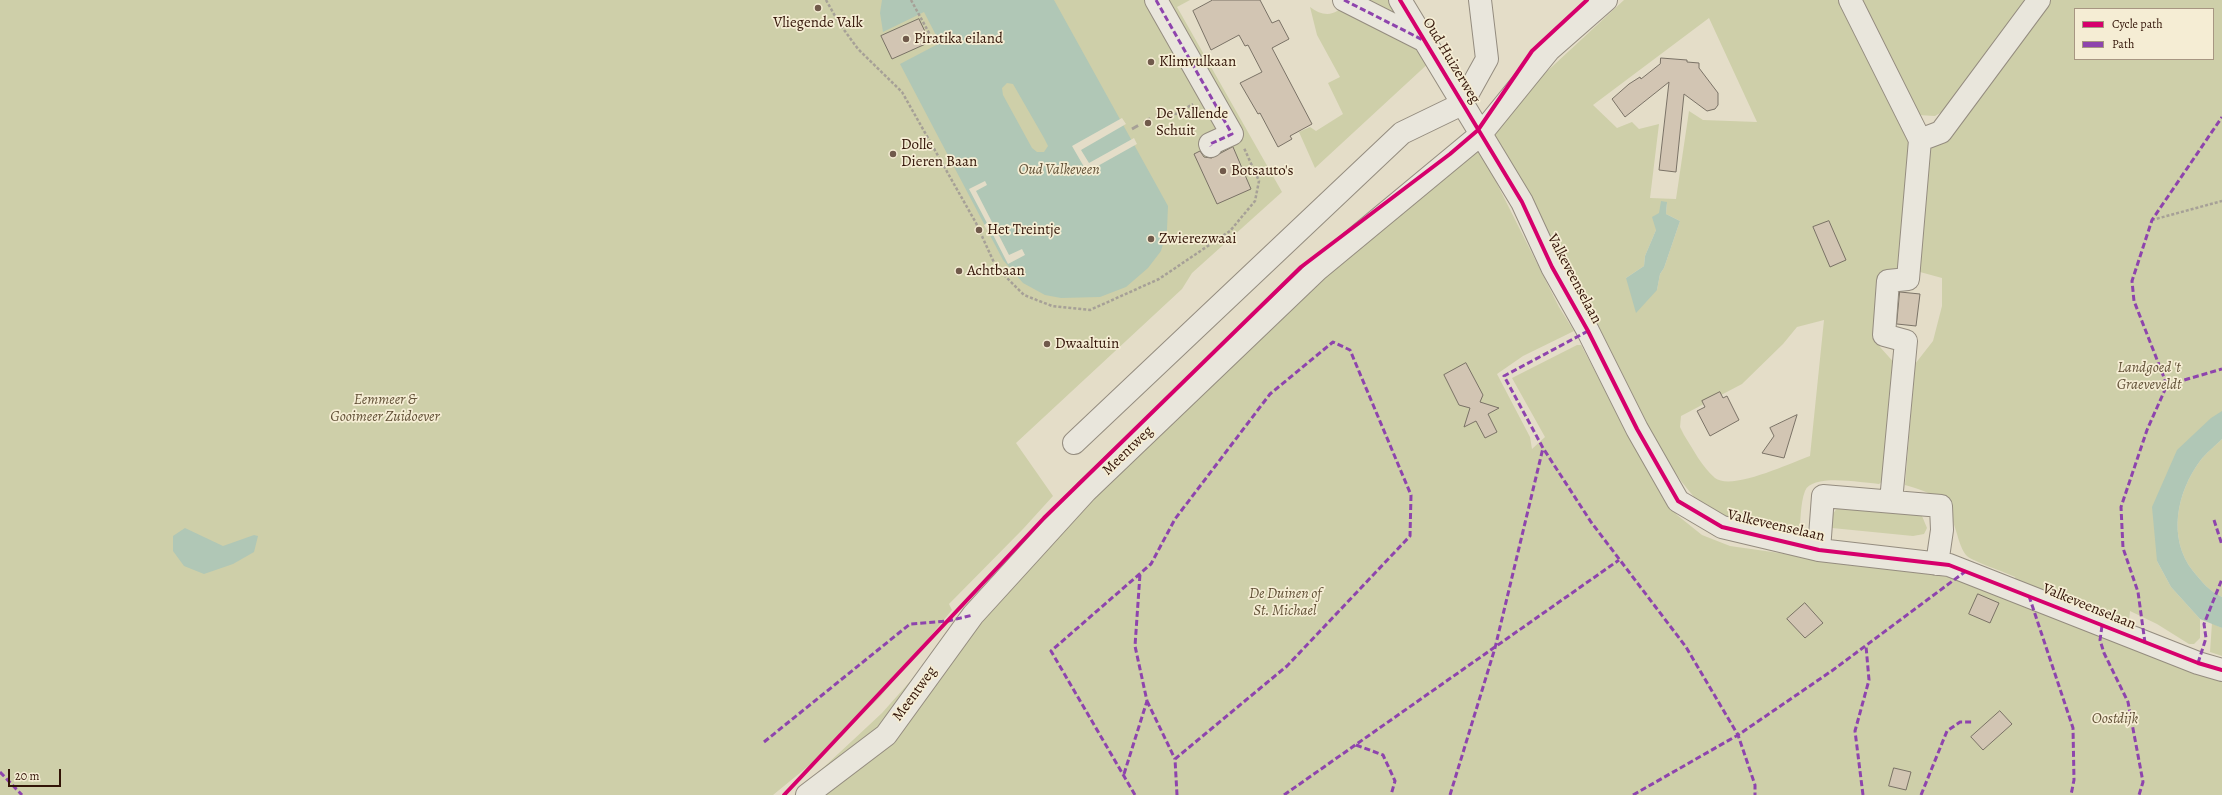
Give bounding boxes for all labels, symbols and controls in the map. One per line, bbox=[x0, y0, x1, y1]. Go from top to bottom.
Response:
marker: Vliegende Valk bbox=[813, 3, 823, 13]
legend bbox=[2074, 8, 2214, 60]
place label: Vliegende Valk bbox=[773, 14, 863, 32]
street label: Oud Huizerweg bbox=[1418, 15, 1484, 107]
text: Cycle path bbox=[2112, 16, 2163, 32]
place label: Piratika eiland bbox=[914, 30, 1003, 48]
marker: Piratika eiland bbox=[901, 34, 911, 44]
text: Path bbox=[2112, 36, 2134, 52]
place label: Klimvulkaan bbox=[1159, 53, 1236, 71]
marker: Klimvulkaan bbox=[1146, 57, 1156, 67]
place label: De Vallende Schuit bbox=[1156, 105, 1228, 140]
marker: De Vallende Schuit bbox=[1143, 118, 1153, 128]
place label: Dolle Dieren Baan bbox=[901, 136, 977, 171]
marker: Dolle Dieren Baan bbox=[888, 149, 898, 159]
park label: Oud Valkeveen bbox=[1018, 161, 1100, 179]
place label: Botsauto's bbox=[1231, 162, 1294, 180]
marker: Botsauto's bbox=[1218, 166, 1228, 176]
place label: Het Treintje bbox=[987, 221, 1061, 239]
marker: Het Treintje bbox=[974, 225, 984, 235]
place label: Zwierezwaai bbox=[1159, 230, 1237, 248]
street label: Valkeveenselaan bbox=[1543, 231, 1605, 327]
marker: Zwierezwaai bbox=[1146, 234, 1156, 244]
place label: Achtbaan bbox=[967, 262, 1025, 280]
marker: Achtbaan bbox=[954, 266, 964, 276]
place label: Dwaaltuin bbox=[1055, 335, 1119, 353]
marker: Dwaaltuin bbox=[1042, 339, 1052, 349]
park label: Landgoed 't Graeveveldt bbox=[2117, 359, 2181, 394]
park label: Eemmeer & Gooimeer Zuidoever bbox=[330, 391, 440, 426]
street label: Meentweg bbox=[1099, 422, 1157, 480]
street label: Valkeveenselaan bbox=[1726, 506, 1826, 546]
street label: Valkeveenselaan bbox=[2040, 580, 2138, 634]
park label: De Duinen of St. Michael bbox=[1249, 585, 1321, 620]
street label: Meentweg bbox=[889, 663, 941, 725]
park label: Oostdijk bbox=[2092, 710, 2138, 728]
scale bar bbox=[10, 761, 63, 787]
text: 20 m bbox=[15, 768, 39, 784]

